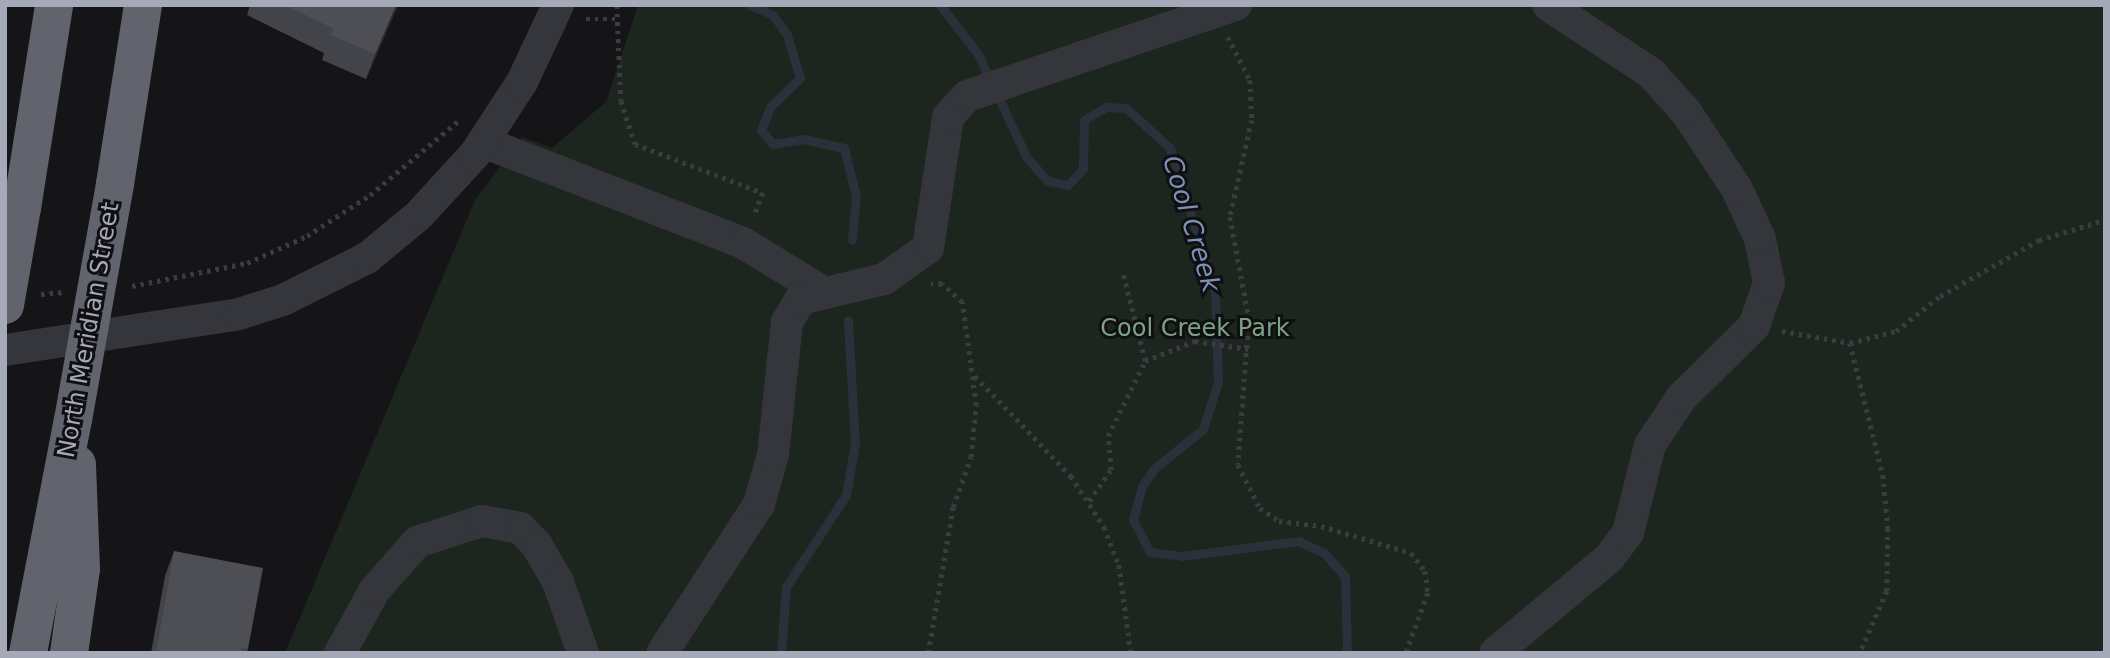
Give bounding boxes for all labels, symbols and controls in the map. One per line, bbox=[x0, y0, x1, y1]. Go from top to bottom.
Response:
water label: Cool Creek bbox=[1155, 152, 1227, 296]
street label: North Meridian Street bbox=[52, 200, 126, 460]
park label: Cool Creek Park bbox=[1100, 315, 1290, 343]

